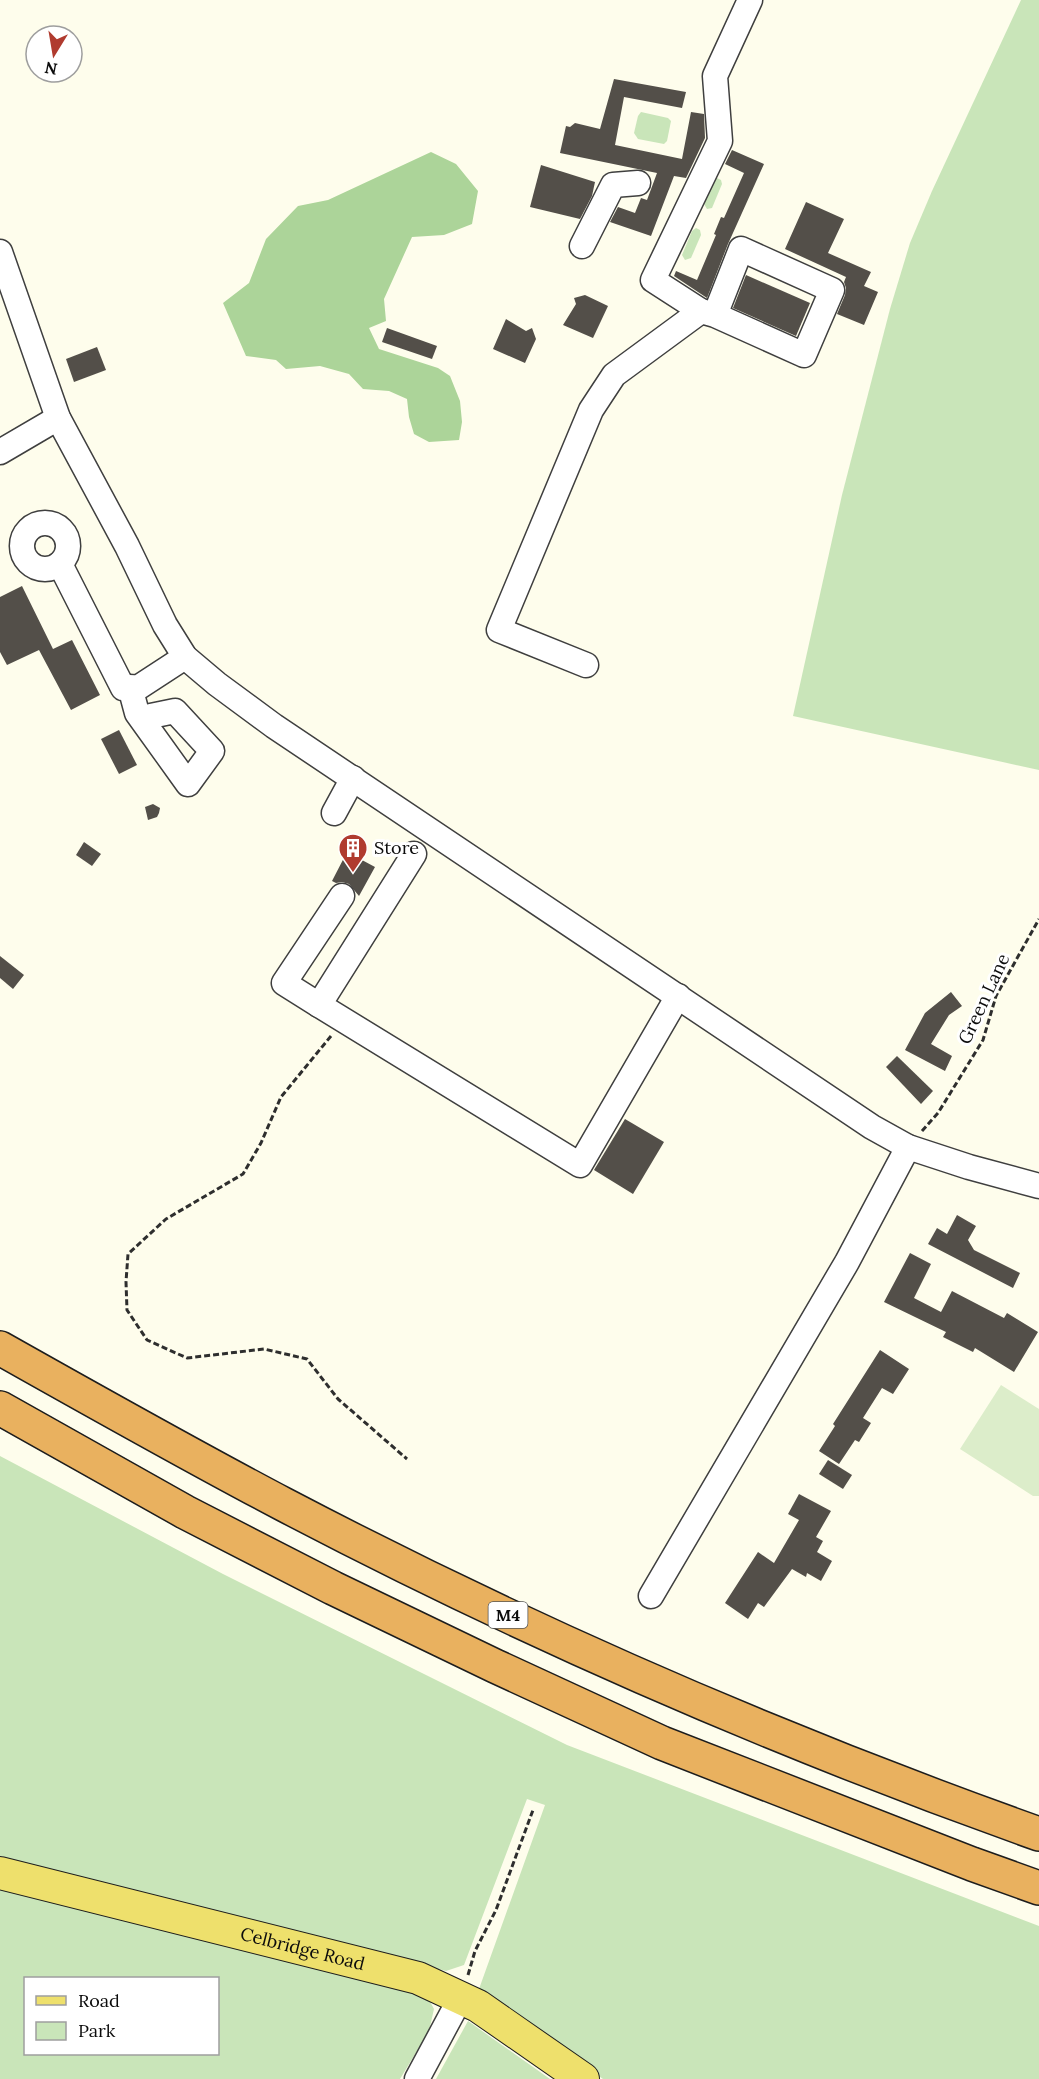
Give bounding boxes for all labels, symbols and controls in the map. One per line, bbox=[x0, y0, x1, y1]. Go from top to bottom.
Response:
north arrow bbox=[24, 24, 84, 84]
text: N bbox=[43, 58, 59, 80]
building icon: Store bbox=[337, 832, 369, 874]
place label: Store bbox=[374, 836, 419, 859]
street label: Green Lane bbox=[953, 950, 1015, 1048]
road number: M4 bbox=[488, 1602, 528, 1628]
street label: Celbridge Road bbox=[238, 1922, 368, 1975]
legend bbox=[24, 1977, 219, 2055]
text: Road bbox=[78, 1989, 120, 2012]
text: Park bbox=[78, 2019, 116, 2042]

